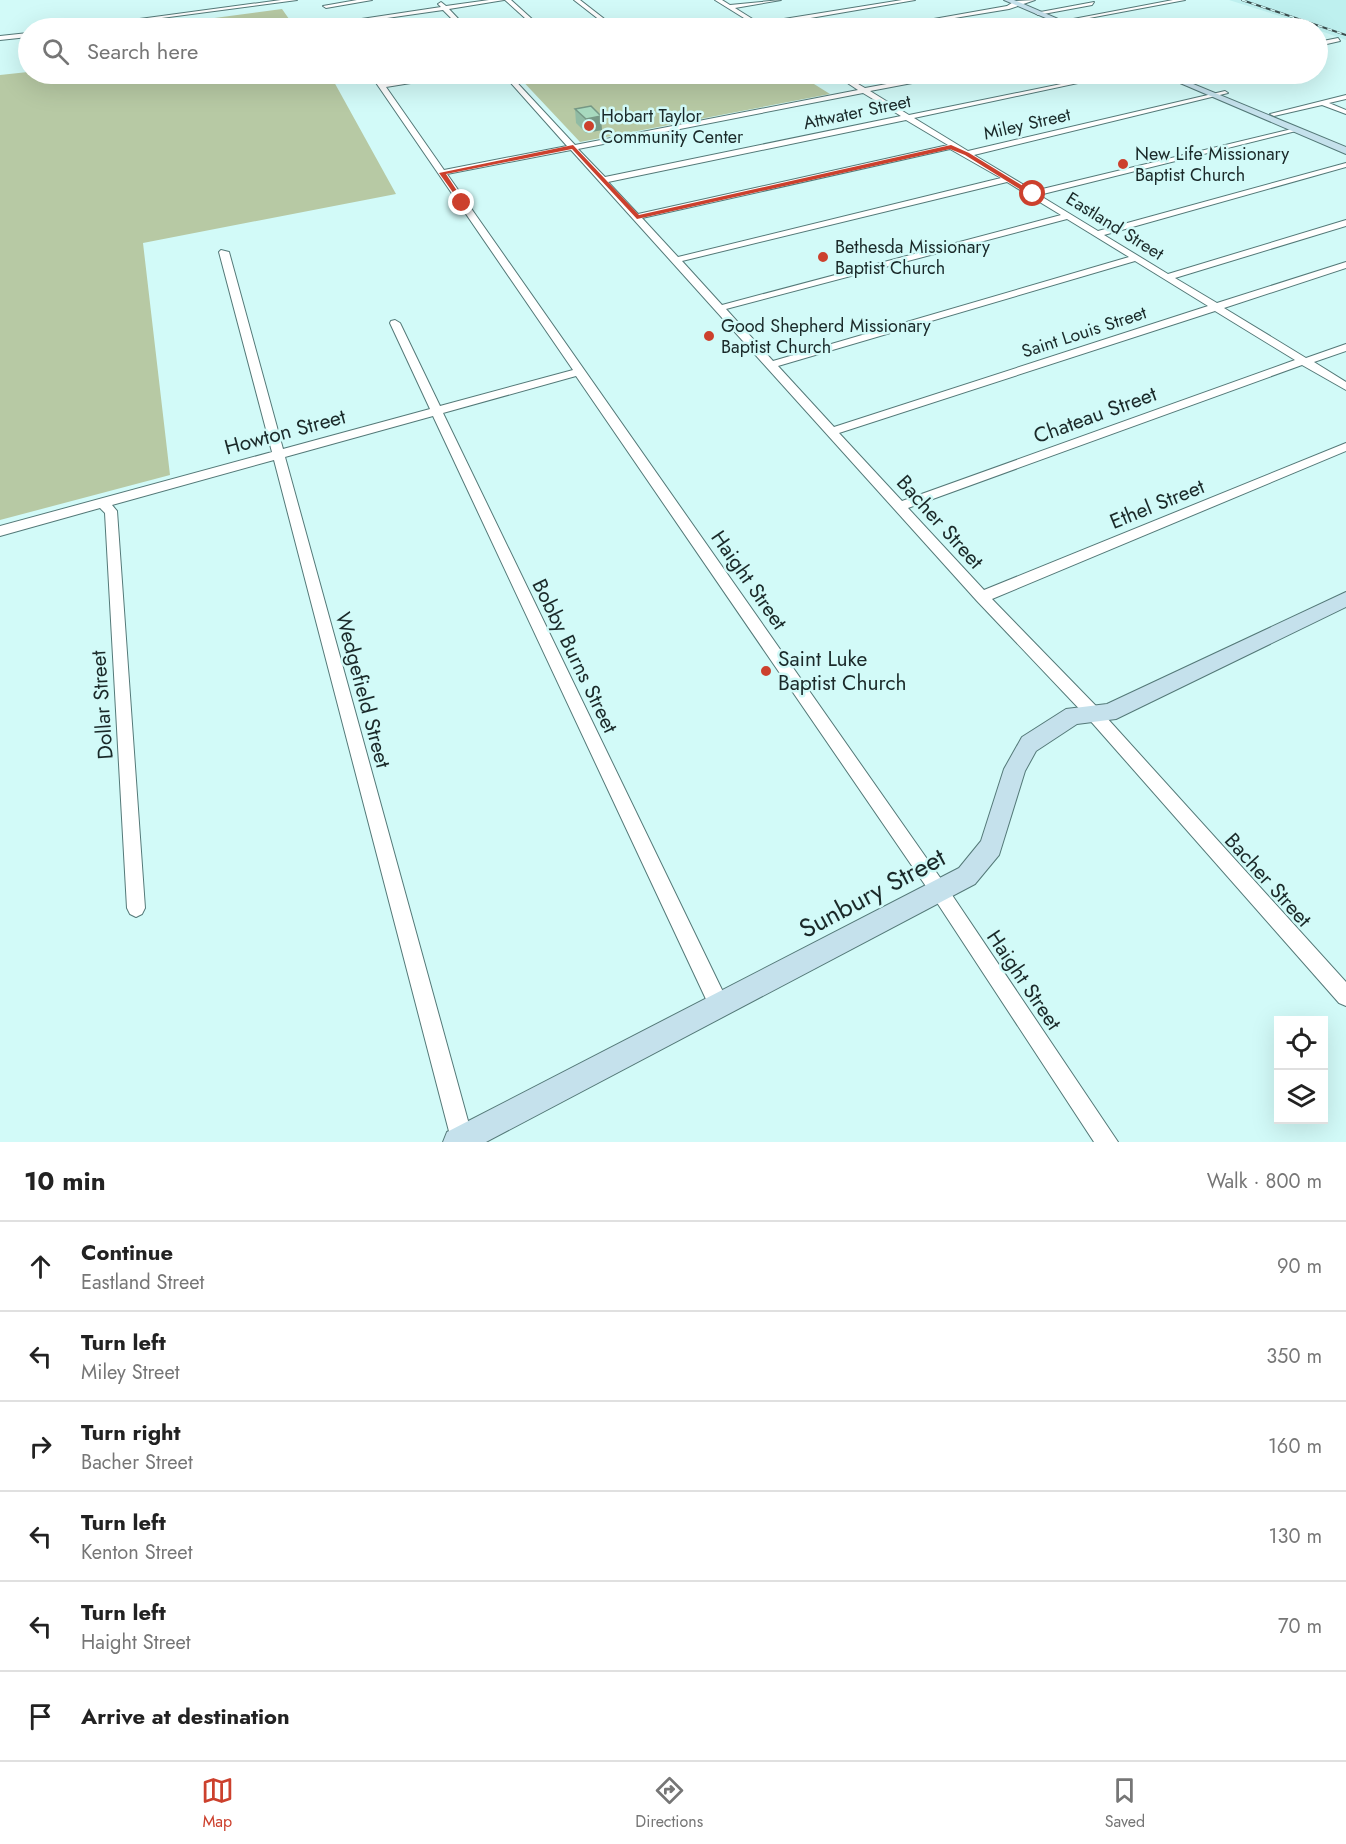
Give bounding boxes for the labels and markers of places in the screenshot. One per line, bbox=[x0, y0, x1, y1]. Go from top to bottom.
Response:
place label: Hobart Taylor Community Center bbox=[601, 103, 744, 150]
marker: Hobart Taylor Community Center bbox=[582, 119, 596, 133]
place label: New Life Missionary Baptist Church bbox=[1135, 141, 1289, 188]
marker: New Life Missionary Baptist Church bbox=[1116, 157, 1130, 171]
place label: Bethesda Missionary Baptist Church bbox=[835, 234, 990, 281]
marker: Bethesda Missionary Baptist Church bbox=[816, 250, 830, 264]
place label: Good Shepherd Missionary Baptist Church bbox=[721, 313, 931, 360]
marker: Good Shepherd Missionary Baptist Church bbox=[702, 329, 716, 343]
place label: Saint Luke Baptist Church bbox=[778, 644, 906, 698]
marker: Saint Luke Baptist Church bbox=[759, 664, 773, 678]

